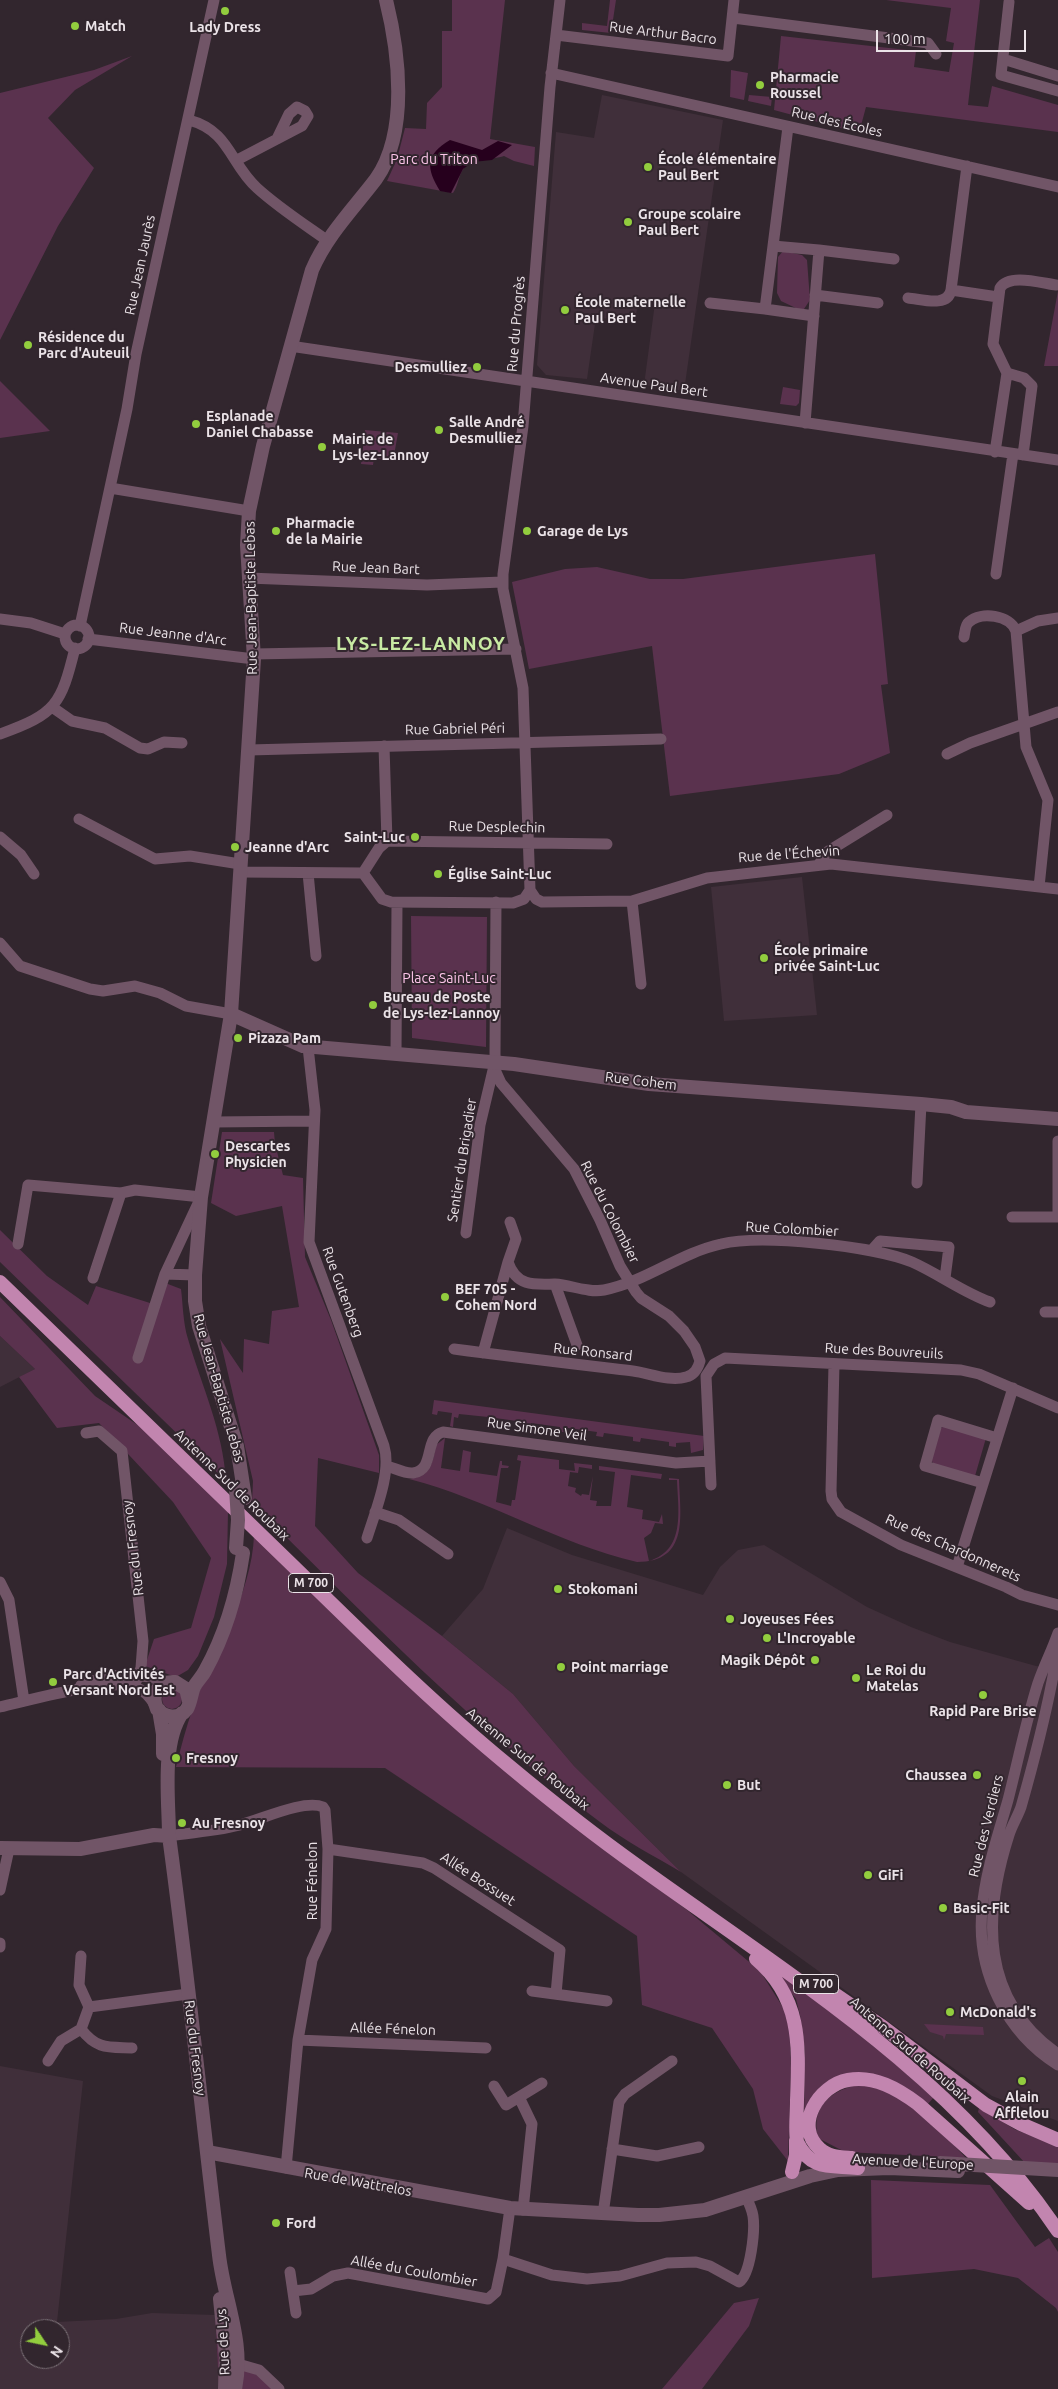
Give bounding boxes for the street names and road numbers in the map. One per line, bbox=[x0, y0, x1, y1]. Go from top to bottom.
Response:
street label: Rue Arthur Bacro bbox=[608, 18, 718, 48]
street label: Rue des Écoles bbox=[790, 103, 884, 141]
street label: Rue Jean Jaurès bbox=[121, 213, 159, 317]
street label: Rue du Progrès bbox=[503, 275, 529, 373]
street label: Avenue Paul Bert bbox=[599, 369, 709, 401]
street label: Rue Jean-Baptiste Lebas bbox=[241, 521, 261, 675]
street label: Rue Jean Bart bbox=[332, 558, 420, 578]
street label: Rue Jeanne d'Arc bbox=[118, 619, 228, 649]
street label: Rue Gabriel Péri bbox=[405, 720, 505, 738]
street label: Rue Desplechin bbox=[448, 818, 546, 836]
street label: Rue de l'Échevin bbox=[737, 842, 841, 866]
street label: Rue Cohem bbox=[604, 1068, 678, 1094]
street label: Sentier du Brigadier bbox=[444, 1097, 480, 1223]
street label: Rue du Colombier bbox=[577, 1158, 643, 1266]
street label: Rue Colombier bbox=[745, 1218, 839, 1240]
street label: Rue Gutenberg bbox=[319, 1244, 367, 1340]
street label: Rue Jean-Baptiste Lebas bbox=[190, 1312, 248, 1464]
street label: Rue Ronsard bbox=[553, 1340, 633, 1364]
street label: Rue des Bouvreuils bbox=[824, 1340, 944, 1362]
street label: Rue Simone Veil bbox=[486, 1414, 588, 1444]
street label: Antenne Sud de Roubaix bbox=[171, 1426, 293, 1544]
street label: Rue du Fresnoy bbox=[119, 1499, 147, 1597]
street label: Rue des Chardonnerets bbox=[883, 1511, 1023, 1585]
road number: M 700 bbox=[288, 1574, 334, 1592]
street label: Antenne Sud de Roubaix bbox=[463, 1704, 593, 1814]
street label: Rue des Verdiers bbox=[965, 1773, 1007, 1879]
street label: Rue Fénelon bbox=[304, 1842, 320, 1920]
street label: Allée Bossuet bbox=[438, 1849, 518, 1909]
road number: M 700 bbox=[794, 1975, 838, 1994]
street label: Antenne Sud de Roubaix bbox=[846, 1993, 974, 2107]
street label: Rue du Fresnoy bbox=[181, 1999, 209, 2097]
street label: Allée Fénelon bbox=[350, 2019, 436, 2039]
street label: Avenue de l'Europe bbox=[852, 2150, 974, 2174]
street label: Rue de Wattrelos bbox=[303, 2164, 413, 2200]
street label: Allée du Coulombier bbox=[350, 2252, 478, 2290]
street label: Rue de Lys bbox=[213, 2308, 233, 2376]

